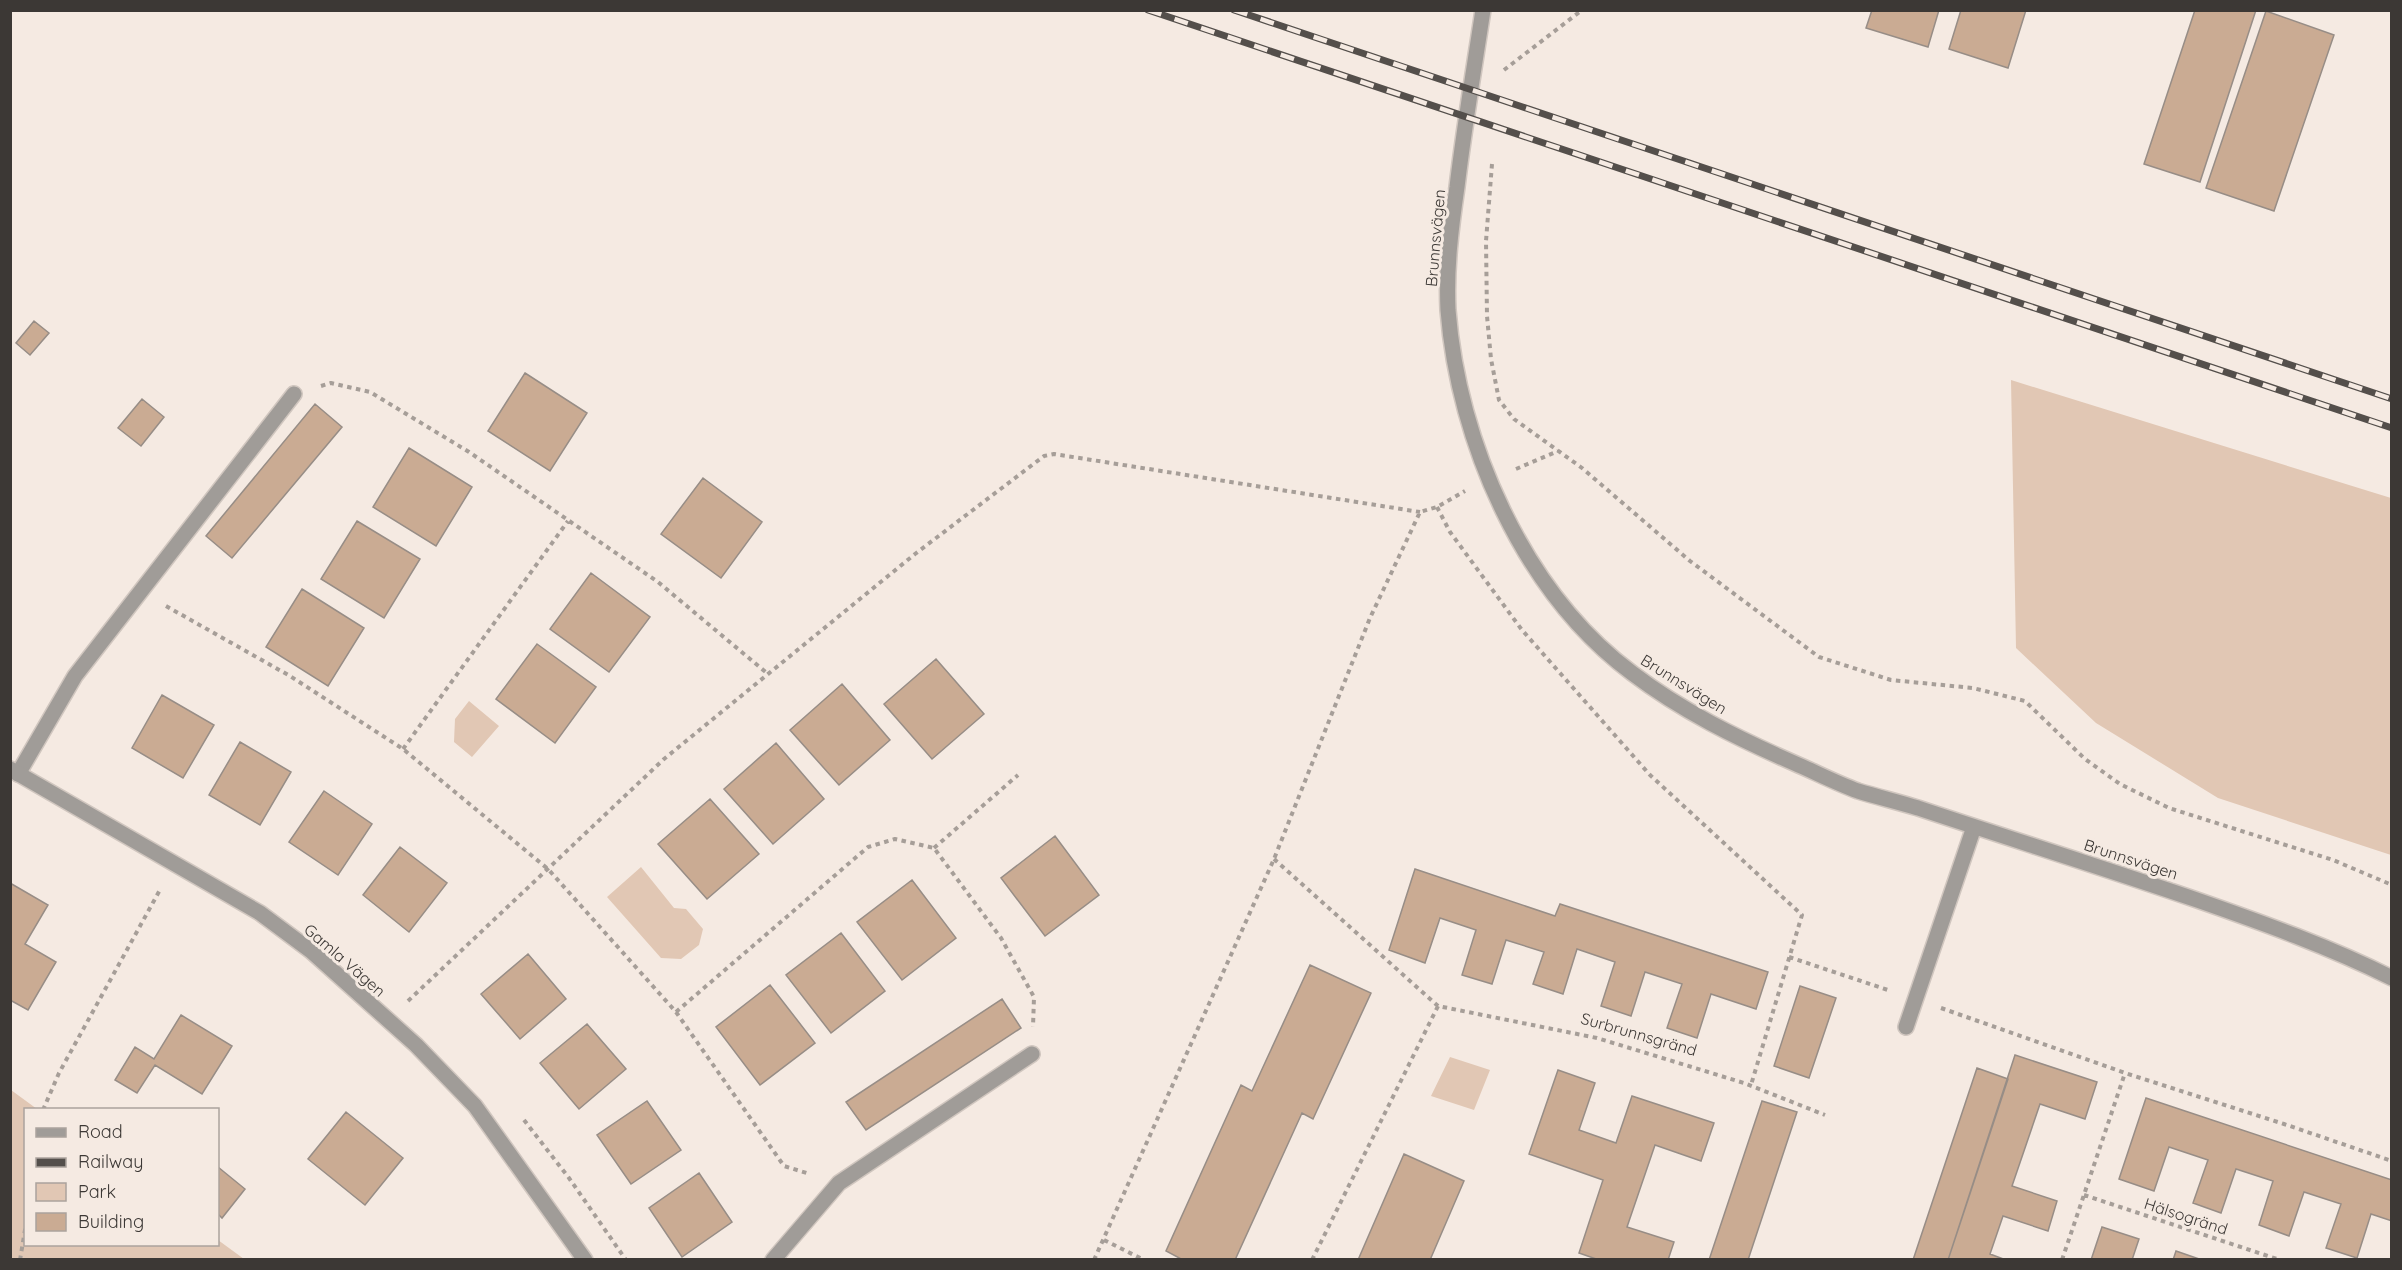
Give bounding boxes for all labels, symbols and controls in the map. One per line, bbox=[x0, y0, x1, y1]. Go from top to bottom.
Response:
street label: Brunnsvägen bbox=[1421, 188, 1449, 288]
street label: Brunnsvägen bbox=[1637, 650, 1731, 718]
street label: Brunnsvägen bbox=[2081, 834, 2181, 884]
street label: Gamla Vägen bbox=[300, 919, 390, 1001]
street label: Surbrunnsgränd bbox=[1579, 1008, 1699, 1060]
legend bbox=[24, 1108, 219, 1246]
text: Road bbox=[78, 1120, 123, 1143]
text: Railway bbox=[78, 1150, 144, 1173]
text: Park bbox=[78, 1180, 116, 1203]
street label: Hälsogränd bbox=[2142, 1193, 2230, 1239]
text: Building bbox=[78, 1210, 144, 1233]

